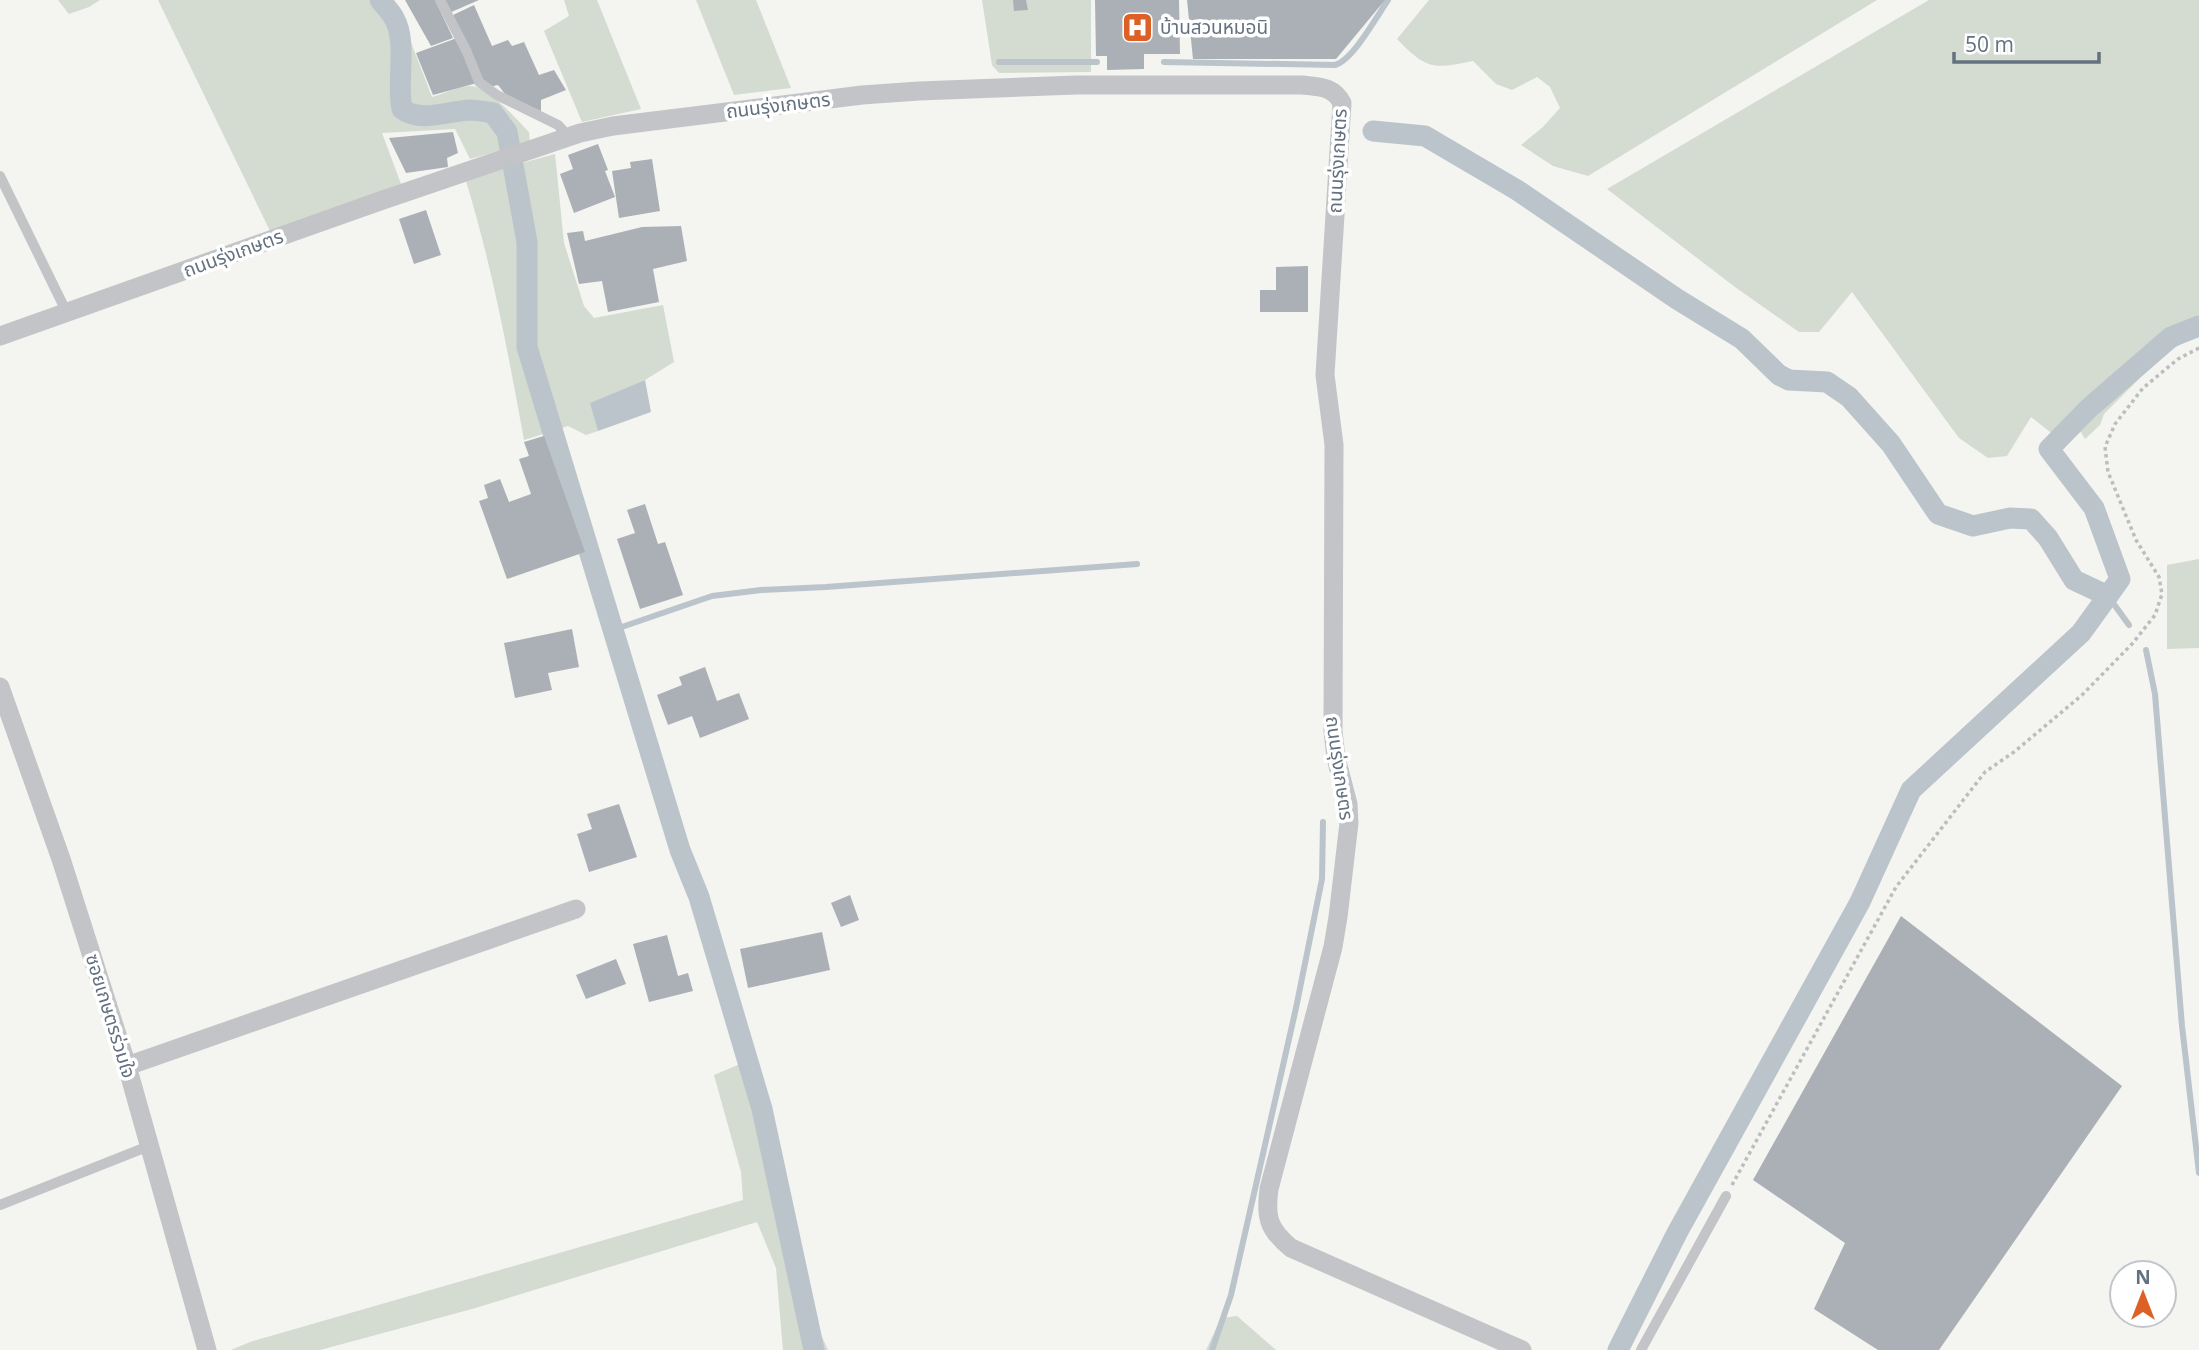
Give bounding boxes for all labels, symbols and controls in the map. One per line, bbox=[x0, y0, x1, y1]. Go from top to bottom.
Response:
hospital icon: บ้านสวนหมอนิ bbox=[1120, 10, 1154, 44]
place label: บ้านสวนหมอนิ bbox=[1160, 14, 1268, 40]
scale bar bbox=[1954, 21, 2099, 65]
text: 50 m bbox=[1965, 30, 2014, 58]
street label: ถนนรุ่งเกษตร bbox=[724, 86, 832, 124]
street label: ถนนรุ่งเกษตร bbox=[1321, 108, 1353, 214]
street label: ถนนรุ่งเกษตร bbox=[179, 223, 287, 283]
street label: ถนนรุ่งเกษตร bbox=[1320, 714, 1360, 822]
street label: ซอยเกษตรร่วมใจ bbox=[80, 951, 142, 1081]
north arrow bbox=[2108, 1259, 2178, 1329]
text: N bbox=[2135, 1264, 2151, 1290]

